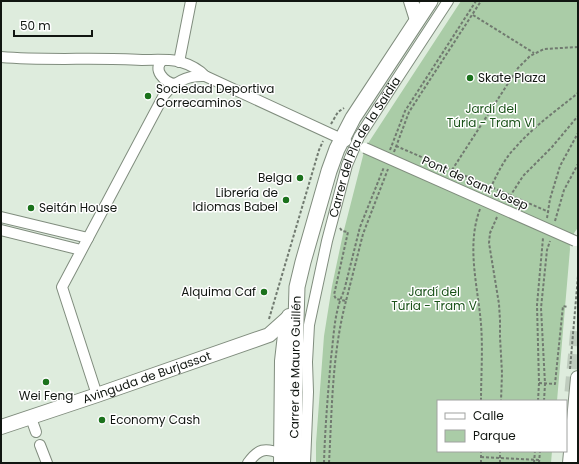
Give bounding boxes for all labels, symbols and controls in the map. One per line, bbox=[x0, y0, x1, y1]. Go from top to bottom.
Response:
scale bar bbox=[14, 12, 92, 38]
text: 50 m bbox=[20, 17, 51, 34]
place label: Skate Plaza bbox=[478, 69, 546, 86]
street label: Carrer del Pla de la Saïdia bbox=[325, 73, 404, 219]
marker: Skate Plaza bbox=[465, 73, 475, 83]
place label: Sociedad Deportiva Correcaminos bbox=[156, 80, 274, 111]
marker: Sociedad Deportiva Correcaminos bbox=[143, 91, 153, 101]
park label: Jardí del Túria - Tram VI bbox=[447, 100, 535, 131]
street label: Pont de Sant Josep bbox=[419, 151, 531, 214]
place label: Belga bbox=[258, 169, 292, 186]
marker: Belga bbox=[295, 173, 305, 183]
place label: Librería de Idiomas Babel bbox=[192, 184, 278, 215]
marker: Librería de Idiomas Babel bbox=[281, 195, 291, 205]
place label: Seitán House bbox=[39, 199, 117, 216]
marker: Seitán House bbox=[26, 203, 36, 213]
place label: Alquima Caf bbox=[181, 283, 256, 300]
park label: Jardí del Túria - Tram V bbox=[391, 283, 477, 314]
marker: Alquima Caf bbox=[259, 287, 269, 297]
street label: Carrer de Mauro Guillén bbox=[285, 295, 305, 439]
street label: Avinguda de Burjassot bbox=[80, 347, 213, 407]
marker: Wei Feng bbox=[41, 377, 51, 387]
place label: Wei Feng bbox=[19, 387, 73, 404]
legend bbox=[437, 400, 567, 452]
text: Calle bbox=[473, 407, 504, 424]
place label: Economy Cash bbox=[110, 411, 200, 428]
marker: Economy Cash bbox=[97, 415, 107, 425]
text: Parque bbox=[473, 427, 516, 444]

